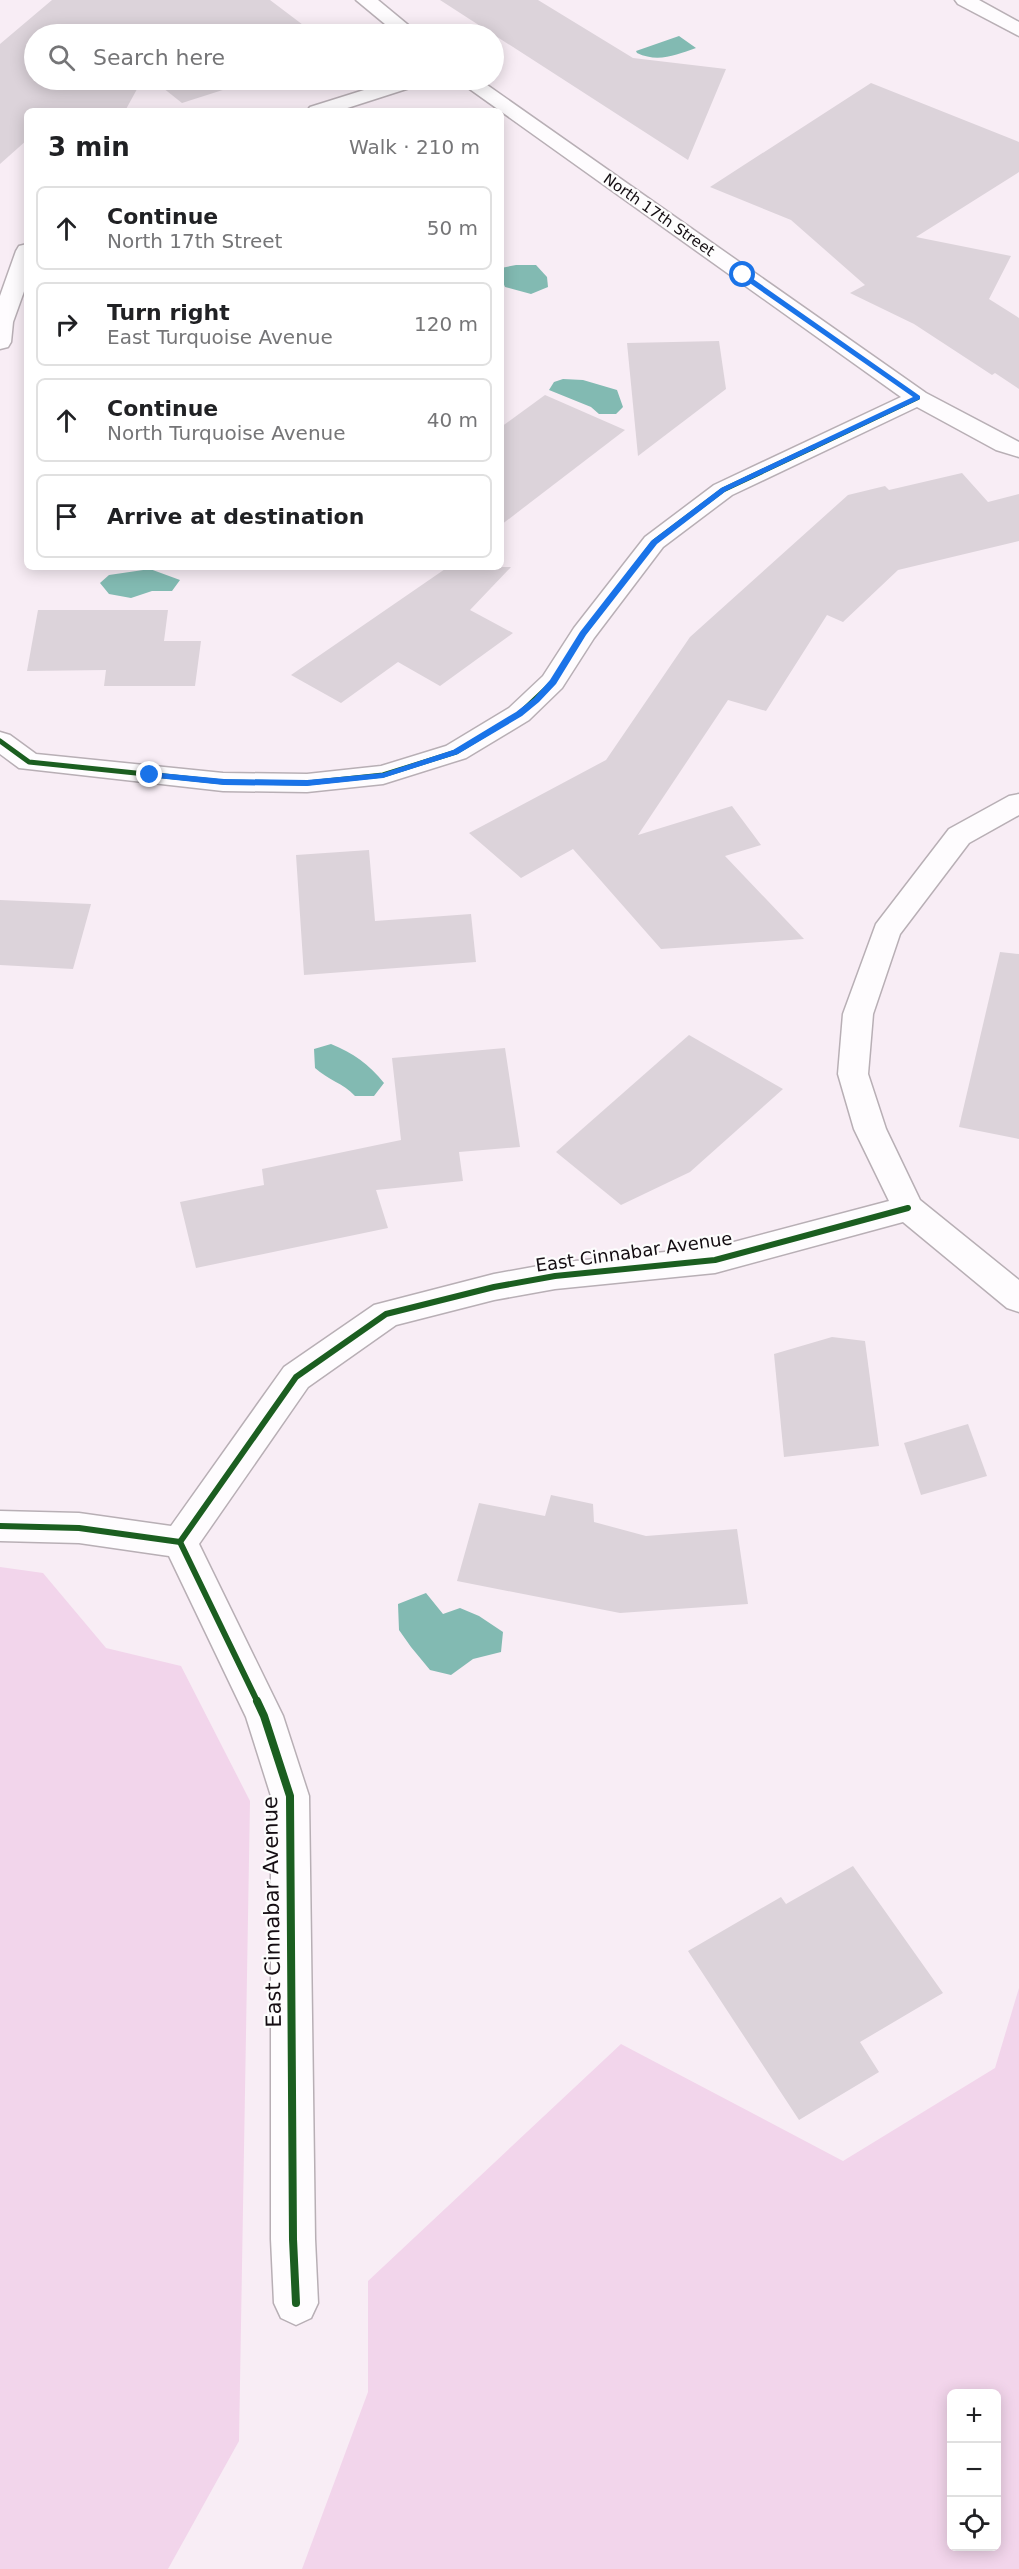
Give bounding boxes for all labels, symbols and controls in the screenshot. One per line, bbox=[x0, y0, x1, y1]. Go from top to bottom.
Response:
search box bbox=[24, 24, 504, 90]
icon: search bbox=[45, 41, 78, 74]
text: Search here bbox=[93, 45, 225, 70]
text: 3 min bbox=[48, 132, 130, 162]
text: Walk · 210 m bbox=[349, 135, 480, 159]
street label: North 17th Street bbox=[600, 170, 718, 260]
text: Continue bbox=[107, 204, 218, 229]
icon: ahead bbox=[50, 212, 83, 245]
text: 50 m bbox=[427, 216, 478, 240]
text: North 17th Street bbox=[107, 229, 282, 253]
route start bbox=[729, 261, 755, 287]
text: Turn right bbox=[107, 300, 230, 325]
icon: right bbox=[50, 308, 83, 341]
text: 120 m bbox=[414, 312, 478, 336]
text: East Turquoise Avenue bbox=[107, 325, 333, 349]
text: Continue bbox=[107, 396, 218, 421]
icon: ahead bbox=[50, 404, 83, 437]
text: 40 m bbox=[427, 408, 478, 432]
text: North Turquoise Avenue bbox=[107, 421, 346, 445]
icon: arrive bbox=[50, 500, 83, 533]
text: Arrive at destination bbox=[107, 504, 364, 529]
route end bbox=[136, 761, 162, 787]
street label: East Cinnabar Avenue bbox=[534, 1227, 734, 1276]
street label: East Cinnabar Avenue bbox=[258, 1796, 286, 2028]
map controls bbox=[947, 2389, 1001, 2551]
button: + bbox=[947, 2389, 1001, 2443]
button: − bbox=[947, 2443, 1001, 2497]
button: locate bbox=[947, 2497, 1001, 2551]

